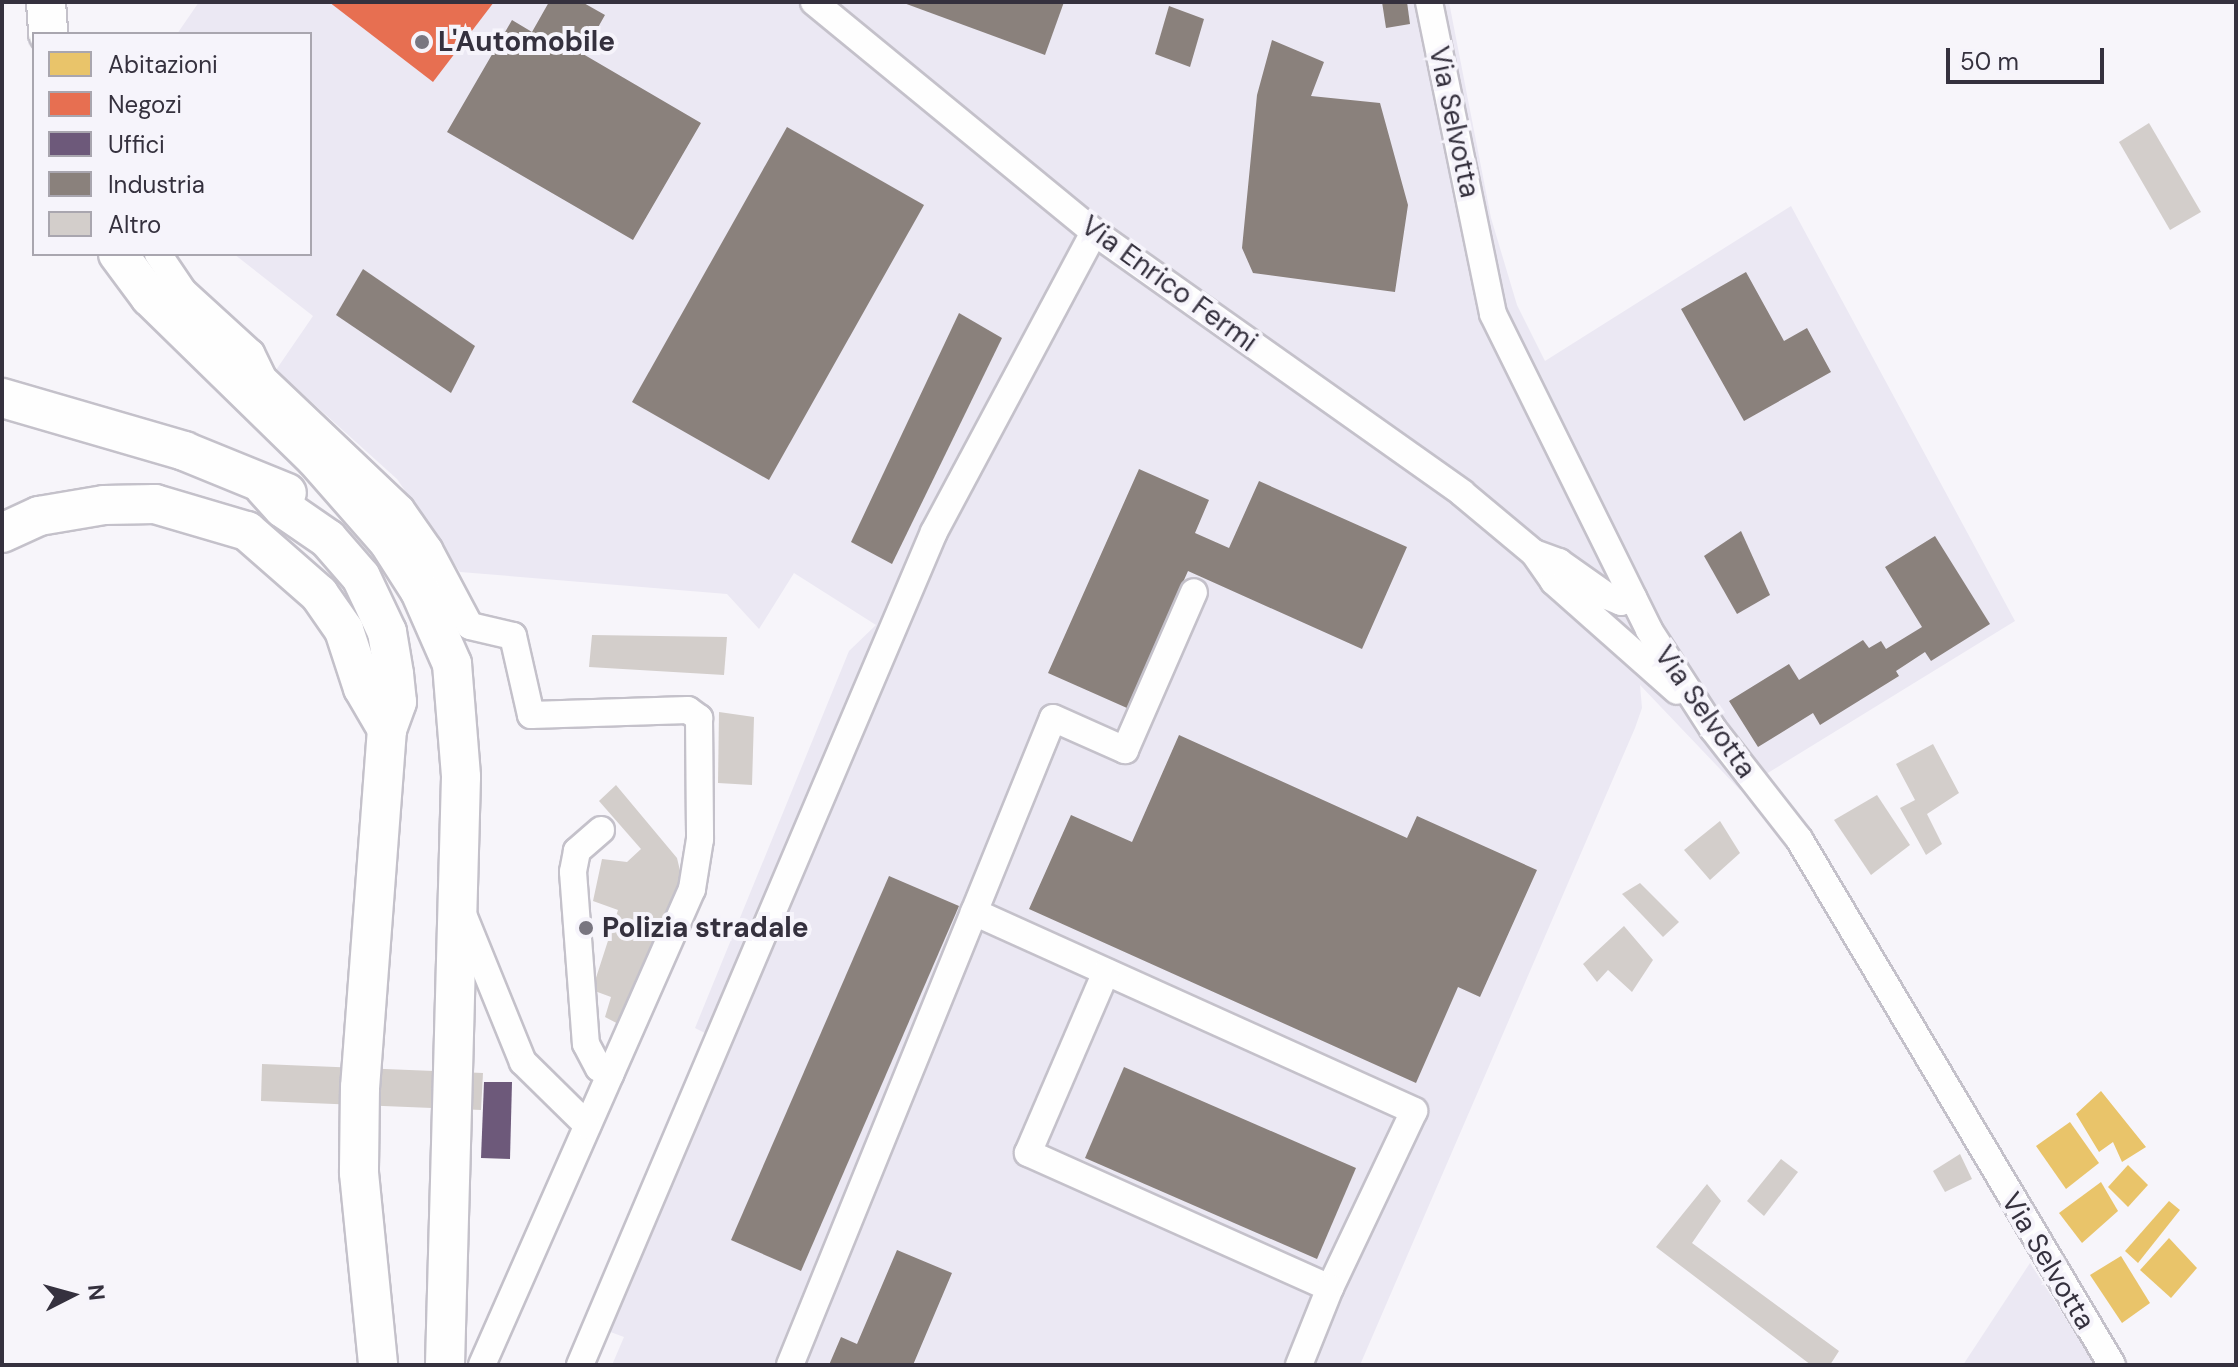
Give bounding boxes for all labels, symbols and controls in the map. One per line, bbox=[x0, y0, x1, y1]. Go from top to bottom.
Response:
place label: L'Automobile bbox=[438, 25, 615, 59]
legend bbox=[32, 32, 312, 256]
scale bar bbox=[1950, 32, 2108, 82]
marker: L'Automobile bbox=[413, 33, 431, 51]
street label: Via Selvotta bbox=[1422, 43, 1486, 201]
text: 50 m bbox=[1960, 46, 2019, 77]
text: Abitazioni bbox=[108, 49, 218, 80]
text: Negozi bbox=[108, 89, 182, 120]
text: Uffici bbox=[108, 129, 165, 160]
text: Industria bbox=[108, 169, 205, 200]
text: Altro bbox=[108, 209, 161, 240]
street label: Via Enrico Fermi bbox=[1074, 209, 1264, 359]
street label: Via Selvotta bbox=[1647, 639, 1763, 785]
place label: Polizia stradale bbox=[602, 911, 809, 945]
marker: Polizia stradale bbox=[577, 919, 595, 937]
street label: Via Selvotta bbox=[1994, 1186, 2102, 1336]
north arrow bbox=[32, 1255, 112, 1335]
text: N bbox=[81, 1283, 112, 1302]

